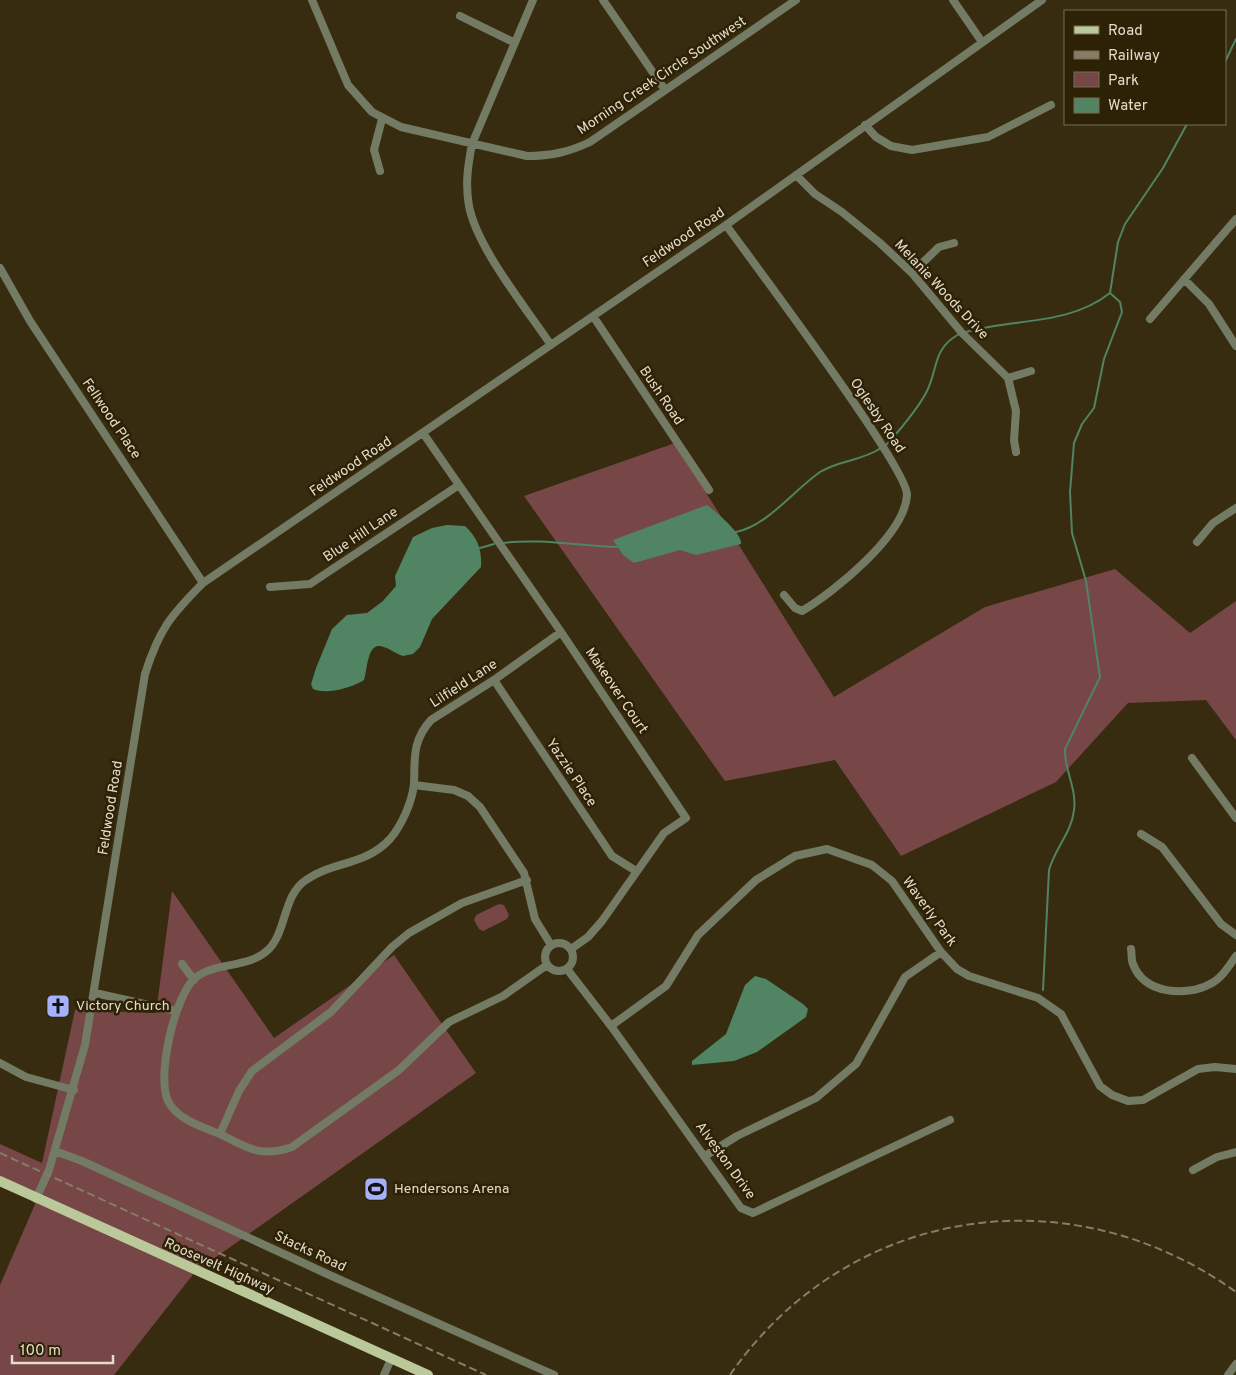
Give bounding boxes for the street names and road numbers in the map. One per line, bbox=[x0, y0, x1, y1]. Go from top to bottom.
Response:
street label: Morning Creek Circle Southwest bbox=[574, 13, 750, 139]
street label: Feldwood Road bbox=[640, 204, 728, 272]
street label: Melanie Woods Drive bbox=[890, 236, 992, 344]
street label: Bush Road bbox=[635, 363, 687, 429]
street label: Oglesby Road bbox=[846, 375, 908, 457]
street label: Fellwood Place bbox=[78, 376, 144, 462]
street label: Feldwood Road bbox=[307, 433, 395, 501]
street label: Blue Hill Lane bbox=[320, 504, 402, 566]
street label: Makeover Court bbox=[581, 645, 651, 737]
street label: Lilfield Lane bbox=[427, 656, 501, 712]
street label: Yazzie Place bbox=[542, 736, 600, 810]
street label: Feldwood Road bbox=[95, 760, 127, 856]
street label: Waverly Park bbox=[898, 874, 960, 950]
street label: Alveston Drive bbox=[691, 1119, 759, 1203]
street label: Stacks Road bbox=[271, 1228, 349, 1276]
street label: Roosevelt Highway bbox=[161, 1235, 277, 1299]

